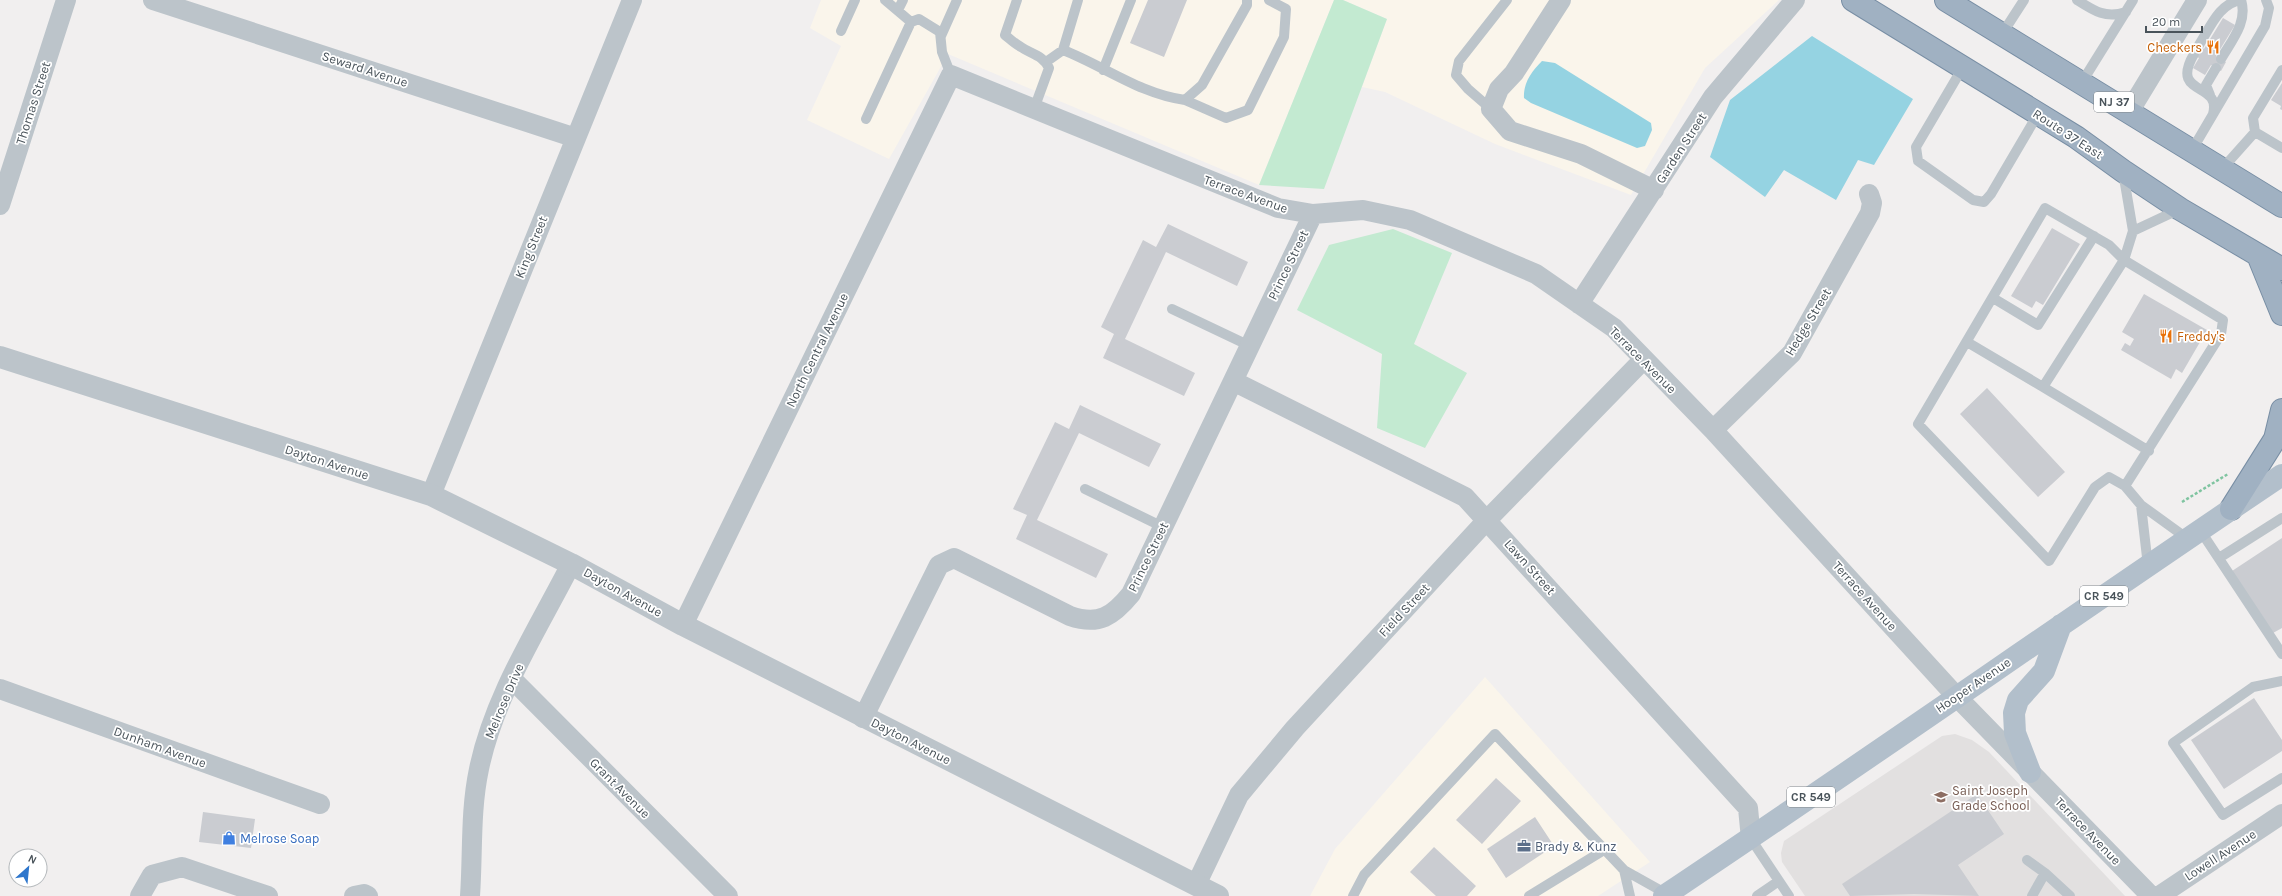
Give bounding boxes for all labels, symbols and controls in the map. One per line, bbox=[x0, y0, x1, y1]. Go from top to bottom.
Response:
scale bar bbox=[2146, 8, 2202, 34]
text: 20 m bbox=[2152, 15, 2180, 29]
restaurant icon: Checkers bbox=[2205, 39, 2221, 55]
place label: Checkers bbox=[2147, 40, 2202, 55]
street label: Seward Avenue bbox=[320, 48, 410, 90]
street label: Thomas Street bbox=[13, 60, 54, 146]
road number: NJ 37 bbox=[2094, 92, 2134, 112]
street label: Route 37 East bbox=[2030, 106, 2106, 162]
street label: Garden Street bbox=[1653, 110, 1709, 186]
street label: Terrace Avenue bbox=[1202, 172, 1290, 216]
street label: King Street bbox=[512, 214, 550, 280]
street label: Prince Street bbox=[1265, 228, 1311, 302]
street label: Hedge Street bbox=[1782, 286, 1834, 358]
street label: North Central Avenue bbox=[783, 290, 851, 410]
street label: Terrace Avenue bbox=[1607, 324, 1680, 397]
restaurant icon: Freddy's bbox=[2158, 328, 2174, 344]
place label: Freddy's bbox=[2177, 329, 2225, 344]
street label: Dayton Avenue bbox=[283, 441, 371, 483]
street label: Prince Street bbox=[1125, 520, 1171, 594]
street label: Lawn Street bbox=[1501, 536, 1559, 598]
street label: Terrace Avenue bbox=[1830, 558, 1900, 634]
street label: Dayton Avenue bbox=[581, 564, 665, 620]
street label: Field Street bbox=[1376, 580, 1433, 640]
road number: CR 549 bbox=[2080, 586, 2128, 606]
street label: Hooper Avenue bbox=[1932, 654, 2014, 716]
street label: Melrose Drive bbox=[481, 661, 527, 741]
street label: Dayton Avenue bbox=[869, 714, 954, 768]
street label: Dunham Avenue bbox=[112, 723, 209, 771]
street label: Grant Avenue bbox=[587, 755, 653, 821]
place label: Saint Joseph Grade School bbox=[1952, 783, 2030, 813]
road number: CR 549 bbox=[1787, 787, 1835, 807]
school or university icon: Saint Joseph Grade School bbox=[1933, 789, 1949, 805]
street label: Terrace Avenue bbox=[2052, 794, 2124, 868]
street label: Lowell Avenue bbox=[2181, 826, 2259, 884]
shop icon: Melrose Soap bbox=[221, 830, 237, 846]
place label: Melrose Soap bbox=[240, 831, 319, 846]
office icon: Brady & Kunz bbox=[1516, 838, 1532, 854]
place label: Brady & Kunz bbox=[1535, 839, 1617, 854]
north arrow bbox=[8, 848, 48, 888]
text: N bbox=[26, 852, 39, 867]

